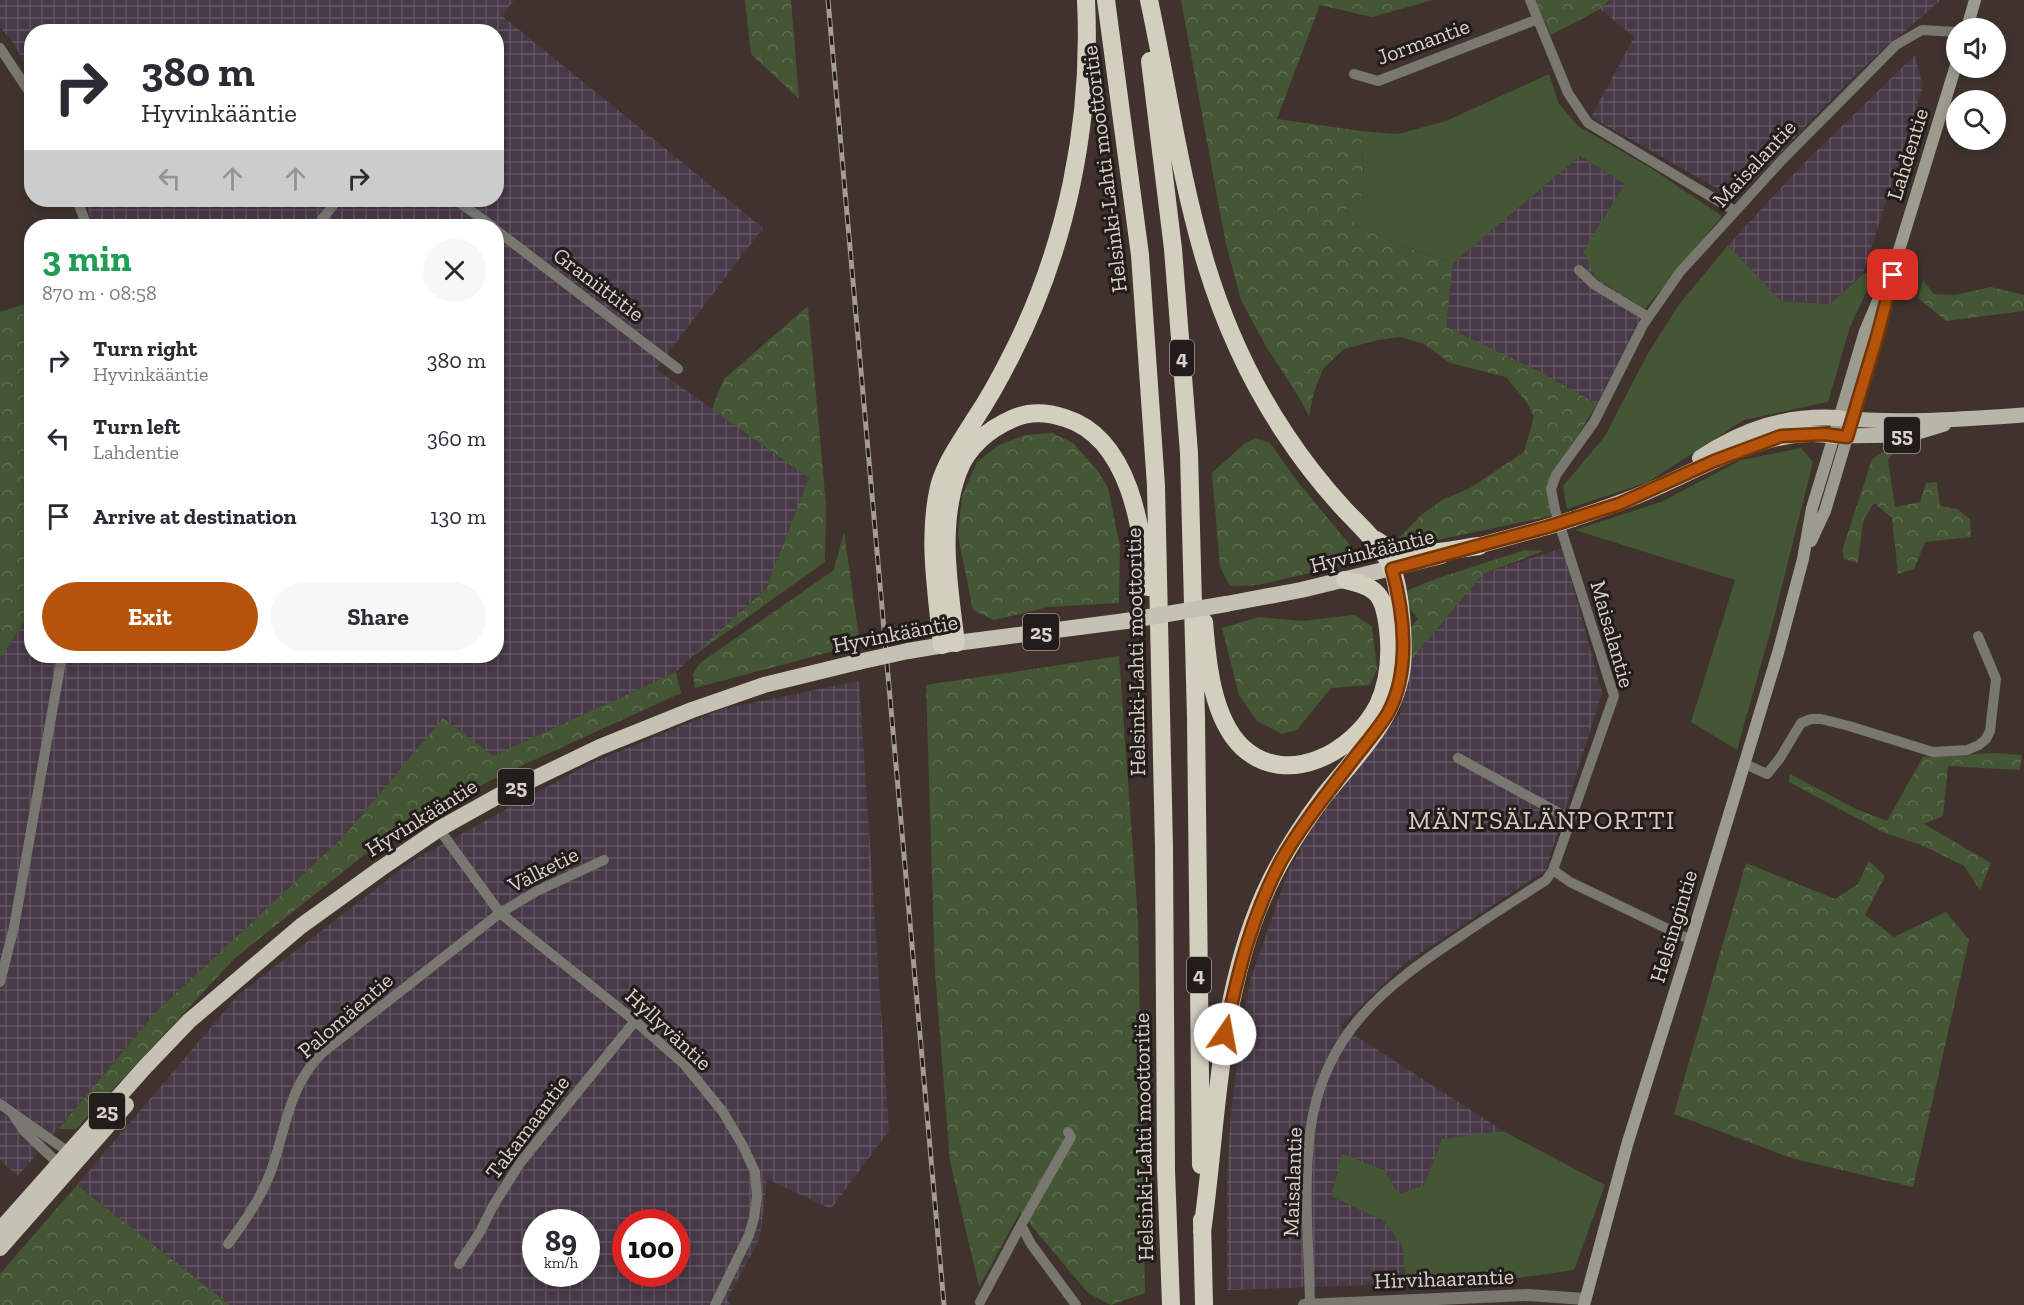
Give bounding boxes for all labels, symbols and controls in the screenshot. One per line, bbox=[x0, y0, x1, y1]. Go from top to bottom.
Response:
street label: Jormantie bbox=[1373, 12, 1473, 71]
map controls bbox=[1946, 18, 2006, 150]
button: sound bbox=[1946, 18, 2006, 78]
street label: Helsinki-Lahti moottoritie bbox=[1076, 44, 1133, 294]
text: 380 m bbox=[141, 46, 255, 97]
icon: right bbox=[42, 48, 120, 126]
button: search bbox=[1946, 90, 2006, 150]
text: Hyvinkääntie bbox=[141, 97, 297, 129]
street label: Lahdentie bbox=[1881, 105, 1934, 203]
street label: Maisalantie bbox=[1707, 114, 1802, 213]
icon: left bbox=[153, 162, 186, 195]
icon: ahead bbox=[216, 162, 249, 195]
icon: ahead bbox=[279, 162, 312, 195]
icon: right bbox=[342, 162, 375, 195]
text: 3 min bbox=[42, 237, 132, 280]
button: close bbox=[423, 239, 486, 302]
street label: Graniittitie bbox=[548, 241, 650, 327]
pin bbox=[1867, 249, 1918, 300]
icon: arrive bbox=[1876, 258, 1909, 291]
text: 870 m · 08:58 bbox=[42, 281, 157, 305]
text: Turn right bbox=[93, 335, 197, 362]
road number: 4 bbox=[1170, 340, 1194, 376]
icon: right bbox=[42, 344, 75, 377]
text: 380 m bbox=[427, 347, 486, 374]
text: Hyvinkääntie bbox=[93, 362, 208, 386]
text: Turn left bbox=[93, 413, 180, 440]
road number: 55 bbox=[1884, 417, 1920, 453]
icon: left bbox=[42, 422, 75, 455]
text: 360 m bbox=[427, 425, 486, 452]
text: Lahdentie bbox=[93, 440, 179, 464]
icon: arrive bbox=[42, 500, 75, 533]
text: Arrive at destination bbox=[93, 503, 296, 530]
text: 130 m bbox=[430, 503, 486, 530]
street label: Hyvinkääntie bbox=[1307, 522, 1437, 579]
street label: Helsinki-Lahti moottoritie bbox=[1120, 527, 1151, 776]
street label: Maisalantie bbox=[1584, 578, 1641, 691]
button: Exit bbox=[42, 582, 258, 651]
button: Share bbox=[270, 582, 486, 651]
street label: Hyvinkääntie bbox=[830, 608, 960, 659]
road number: 25 bbox=[1023, 614, 1059, 650]
road number: 25 bbox=[498, 769, 534, 805]
street label: Hyvinkääntie bbox=[360, 772, 482, 863]
district label: MÄNTSÄLÄNPORTTI bbox=[1408, 804, 1676, 836]
street label: Välketie bbox=[503, 840, 583, 899]
street label: Helsingintie bbox=[1644, 867, 1703, 986]
road number: 4 bbox=[1187, 957, 1211, 993]
street label: Palomäentie bbox=[292, 967, 399, 1064]
street label: Hyllyväntie bbox=[620, 982, 718, 1076]
position arrow bbox=[1193, 1002, 1257, 1066]
street label: Helsinki-Lahti moottoritie bbox=[1128, 1012, 1159, 1261]
street label: Takamaantie bbox=[480, 1070, 575, 1185]
road number: 25 bbox=[89, 1093, 125, 1129]
street label: Maisalantie bbox=[1277, 1127, 1308, 1237]
speed limit sign: 100 bbox=[612, 1209, 690, 1287]
text: 89 bbox=[545, 1223, 577, 1259]
text: km/h bbox=[544, 1254, 578, 1272]
street label: Hirvihaarantie bbox=[1374, 1263, 1514, 1294]

